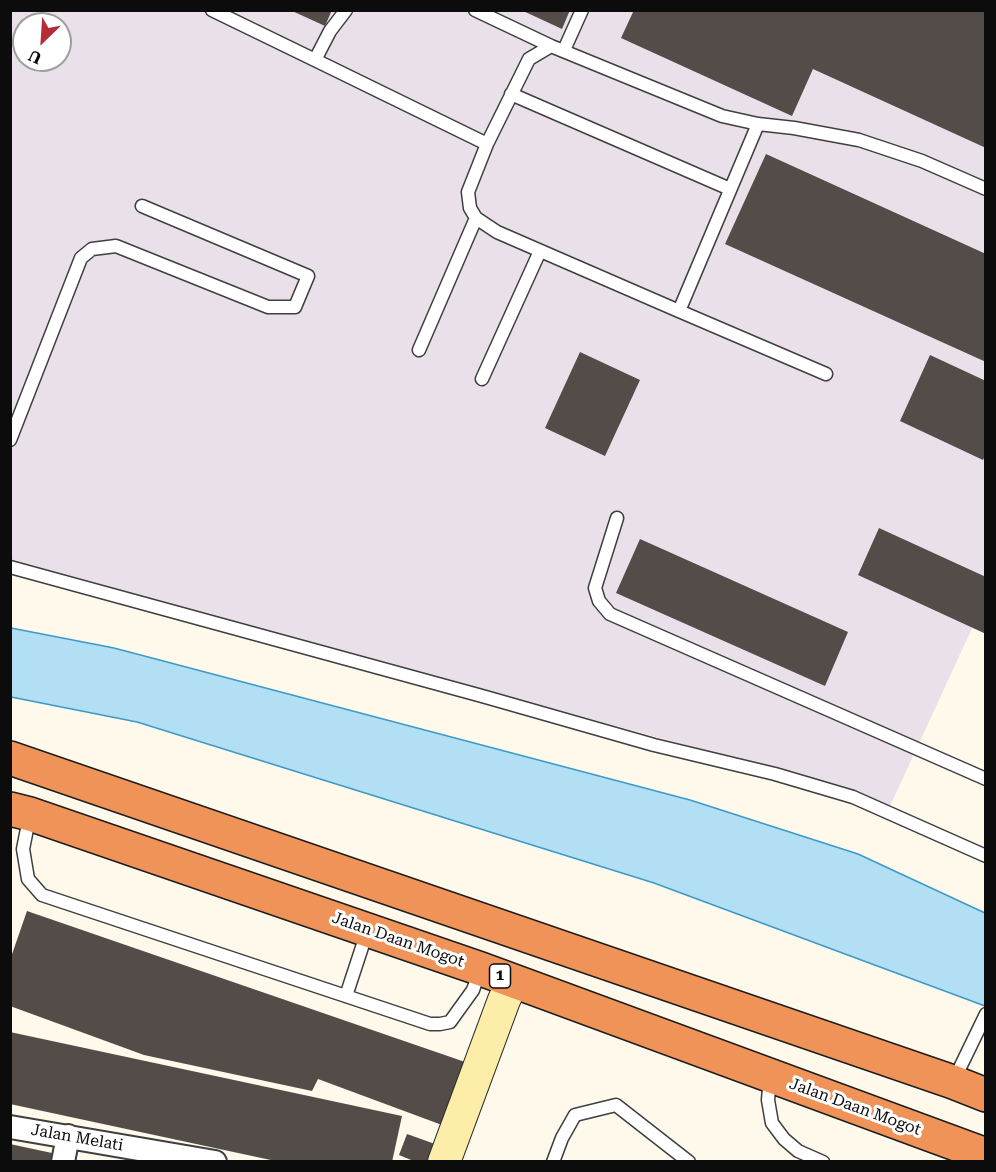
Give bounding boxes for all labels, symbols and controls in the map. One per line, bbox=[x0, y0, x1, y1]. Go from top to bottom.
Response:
north arrow bbox=[12, 12, 72, 72]
text: U bbox=[25, 46, 45, 68]
street label: Jalan Daan Mogot bbox=[329, 908, 467, 972]
road number: 1 bbox=[490, 964, 510, 988]
street label: Jalan Daan Mogot bbox=[787, 1074, 923, 1140]
street label: Jalan Melati bbox=[29, 1120, 125, 1156]

